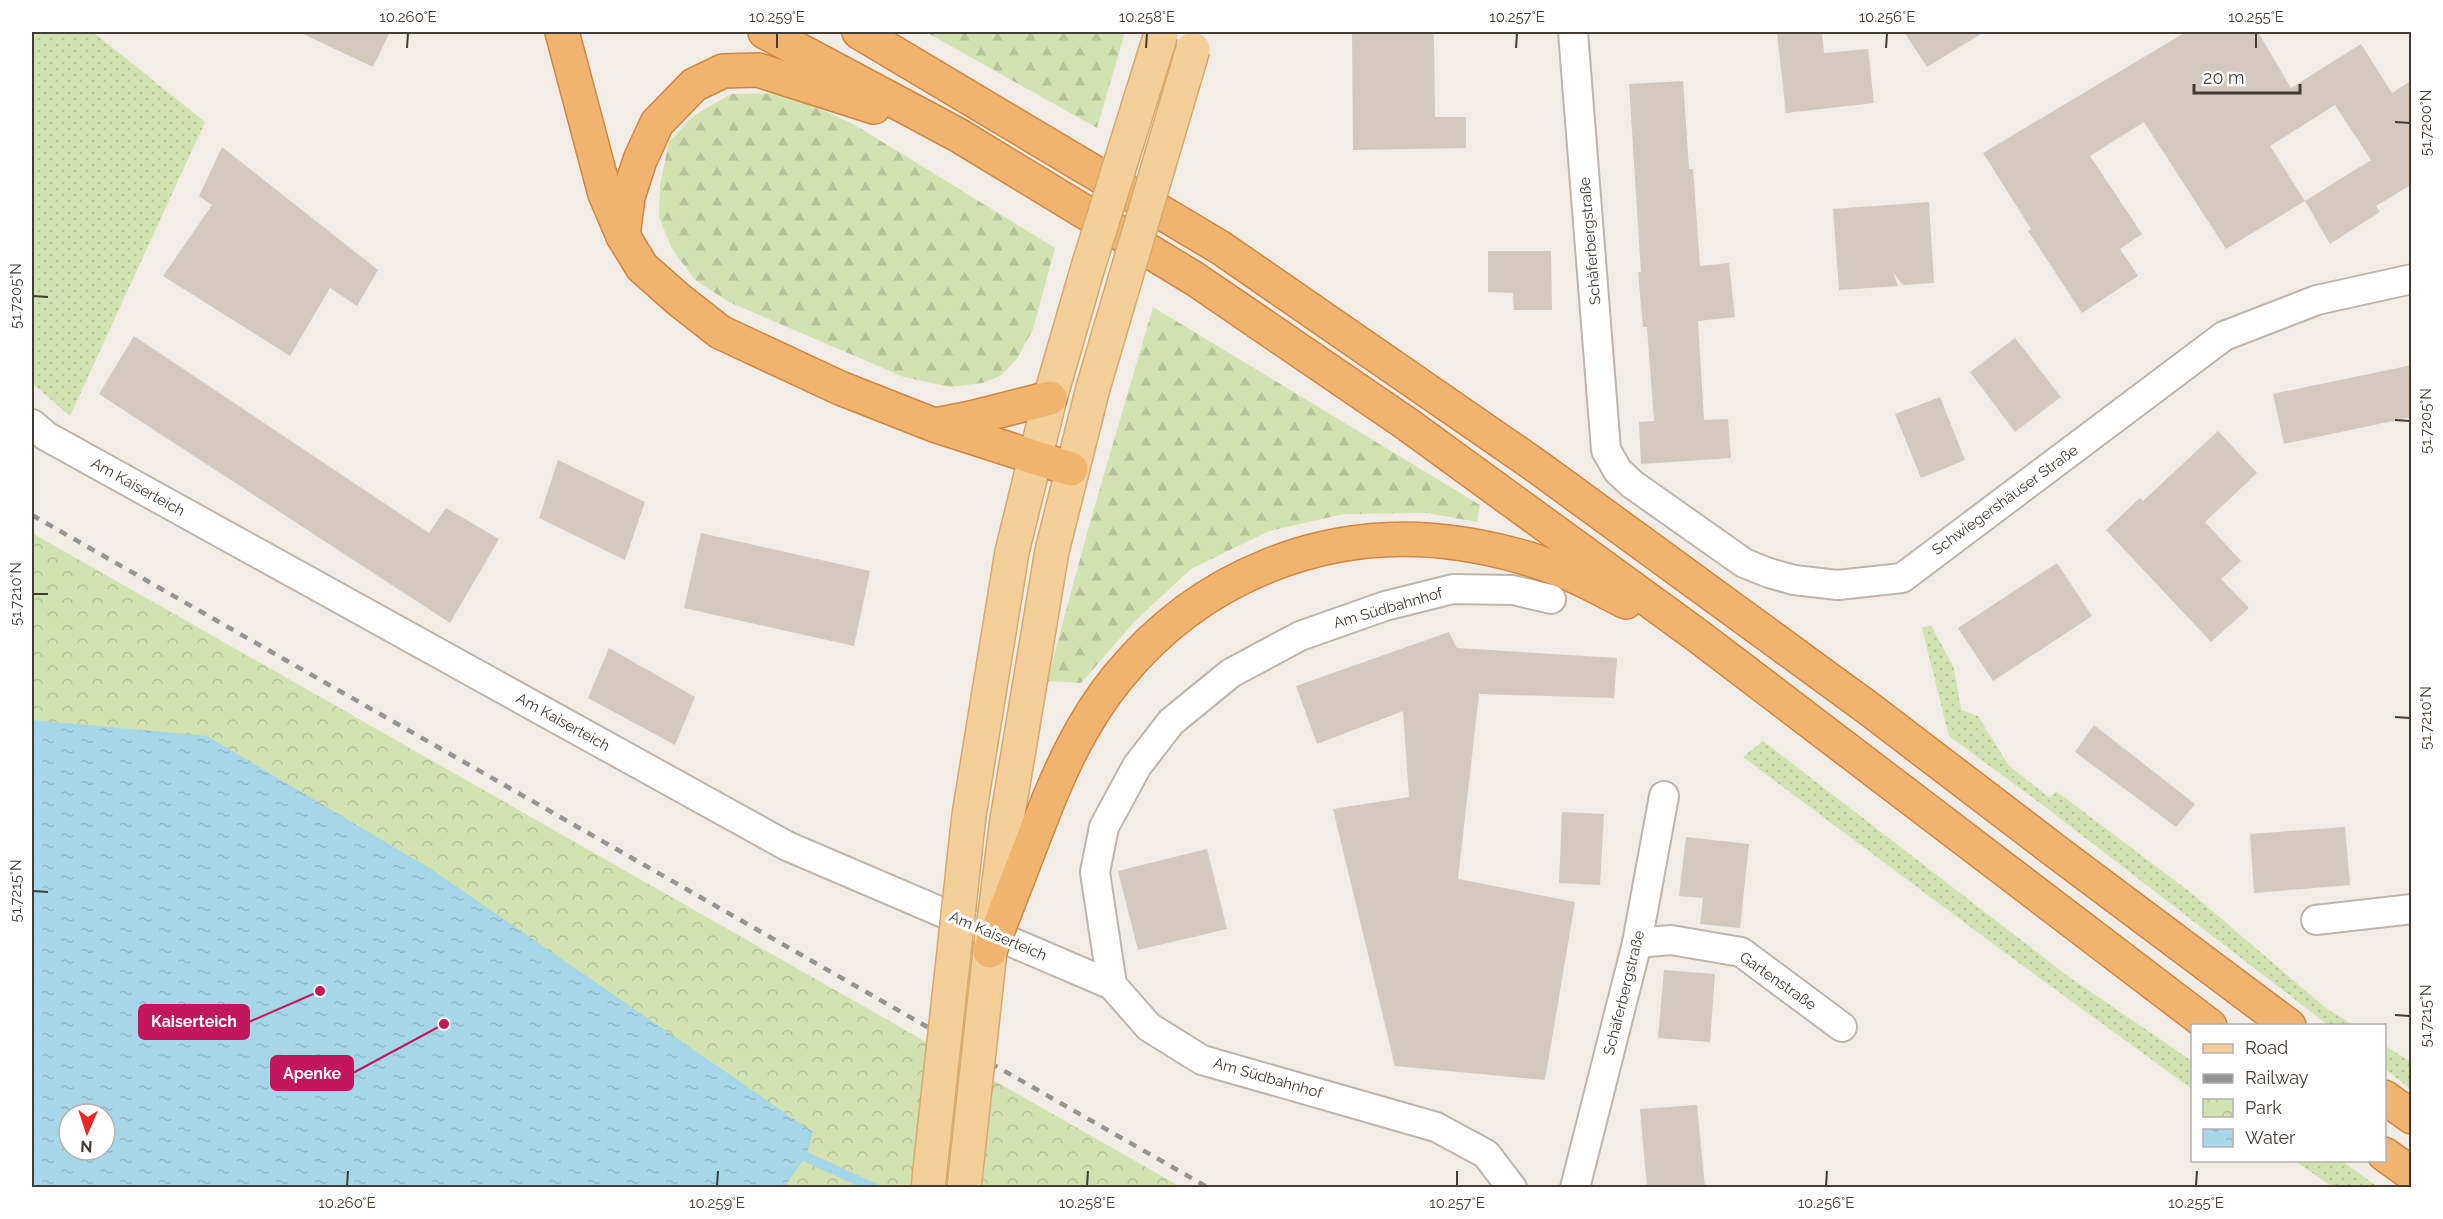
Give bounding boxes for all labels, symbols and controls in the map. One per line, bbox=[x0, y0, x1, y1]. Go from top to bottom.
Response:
text: 10.260°E bbox=[379, 8, 437, 26]
text: 10.259°E bbox=[749, 8, 805, 26]
text: 10.258°E bbox=[1119, 8, 1175, 26]
text: 10.257°E bbox=[1489, 8, 1545, 26]
text: 10.256°E bbox=[1859, 8, 1915, 26]
text: 10.255°E bbox=[2228, 8, 2284, 26]
scale bar bbox=[2194, 57, 2300, 95]
text: 20 m bbox=[2203, 67, 2245, 88]
text: 51.7200°N bbox=[2417, 90, 2435, 156]
street label: Schäferbergstraße bbox=[1575, 176, 1605, 306]
text: 51.7205°N bbox=[7, 263, 25, 329]
text: 51.7205°N bbox=[2417, 388, 2435, 454]
street label: Schwiegershäuser Straße bbox=[1929, 441, 2082, 559]
street label: Am Kaiserteich bbox=[88, 454, 188, 520]
text: 51.7210°N bbox=[7, 562, 25, 626]
street label: Am Südbahnhof bbox=[1331, 584, 1446, 632]
text: 51.7210°N bbox=[2417, 686, 2435, 750]
street label: Am Kaiserteich bbox=[513, 689, 613, 755]
text: 51.7215°N bbox=[7, 859, 25, 923]
street label: Am Kaiserteich bbox=[947, 907, 1049, 965]
street label: Schäferbergstraße bbox=[1600, 928, 1648, 1057]
street label: Gartenstraße bbox=[1736, 948, 1820, 1014]
text: 51.7215°N bbox=[2417, 984, 2435, 1048]
callout: Kaiserteich bbox=[139, 1005, 249, 1039]
text: Kaiserteich bbox=[151, 1012, 237, 1031]
legend bbox=[2191, 1024, 2386, 1162]
text: Road bbox=[2245, 1037, 2288, 1058]
street label: Am Südbahnhof bbox=[1211, 1054, 1326, 1102]
callout: Apenke bbox=[271, 1056, 353, 1090]
text: Apenke bbox=[283, 1064, 342, 1083]
text: Railway bbox=[2245, 1067, 2309, 1088]
text: Park bbox=[2245, 1097, 2282, 1118]
north arrow bbox=[57, 1102, 117, 1162]
text: Water bbox=[2245, 1127, 2296, 1148]
text: N bbox=[80, 1137, 93, 1156]
text: 10.260°E bbox=[318, 1194, 376, 1212]
text: 10.259°E bbox=[689, 1194, 745, 1212]
text: 10.258°E bbox=[1059, 1194, 1115, 1212]
text: 10.257°E bbox=[1429, 1194, 1485, 1212]
text: 10.256°E bbox=[1798, 1194, 1854, 1212]
text: 10.255°E bbox=[2168, 1194, 2224, 1212]

